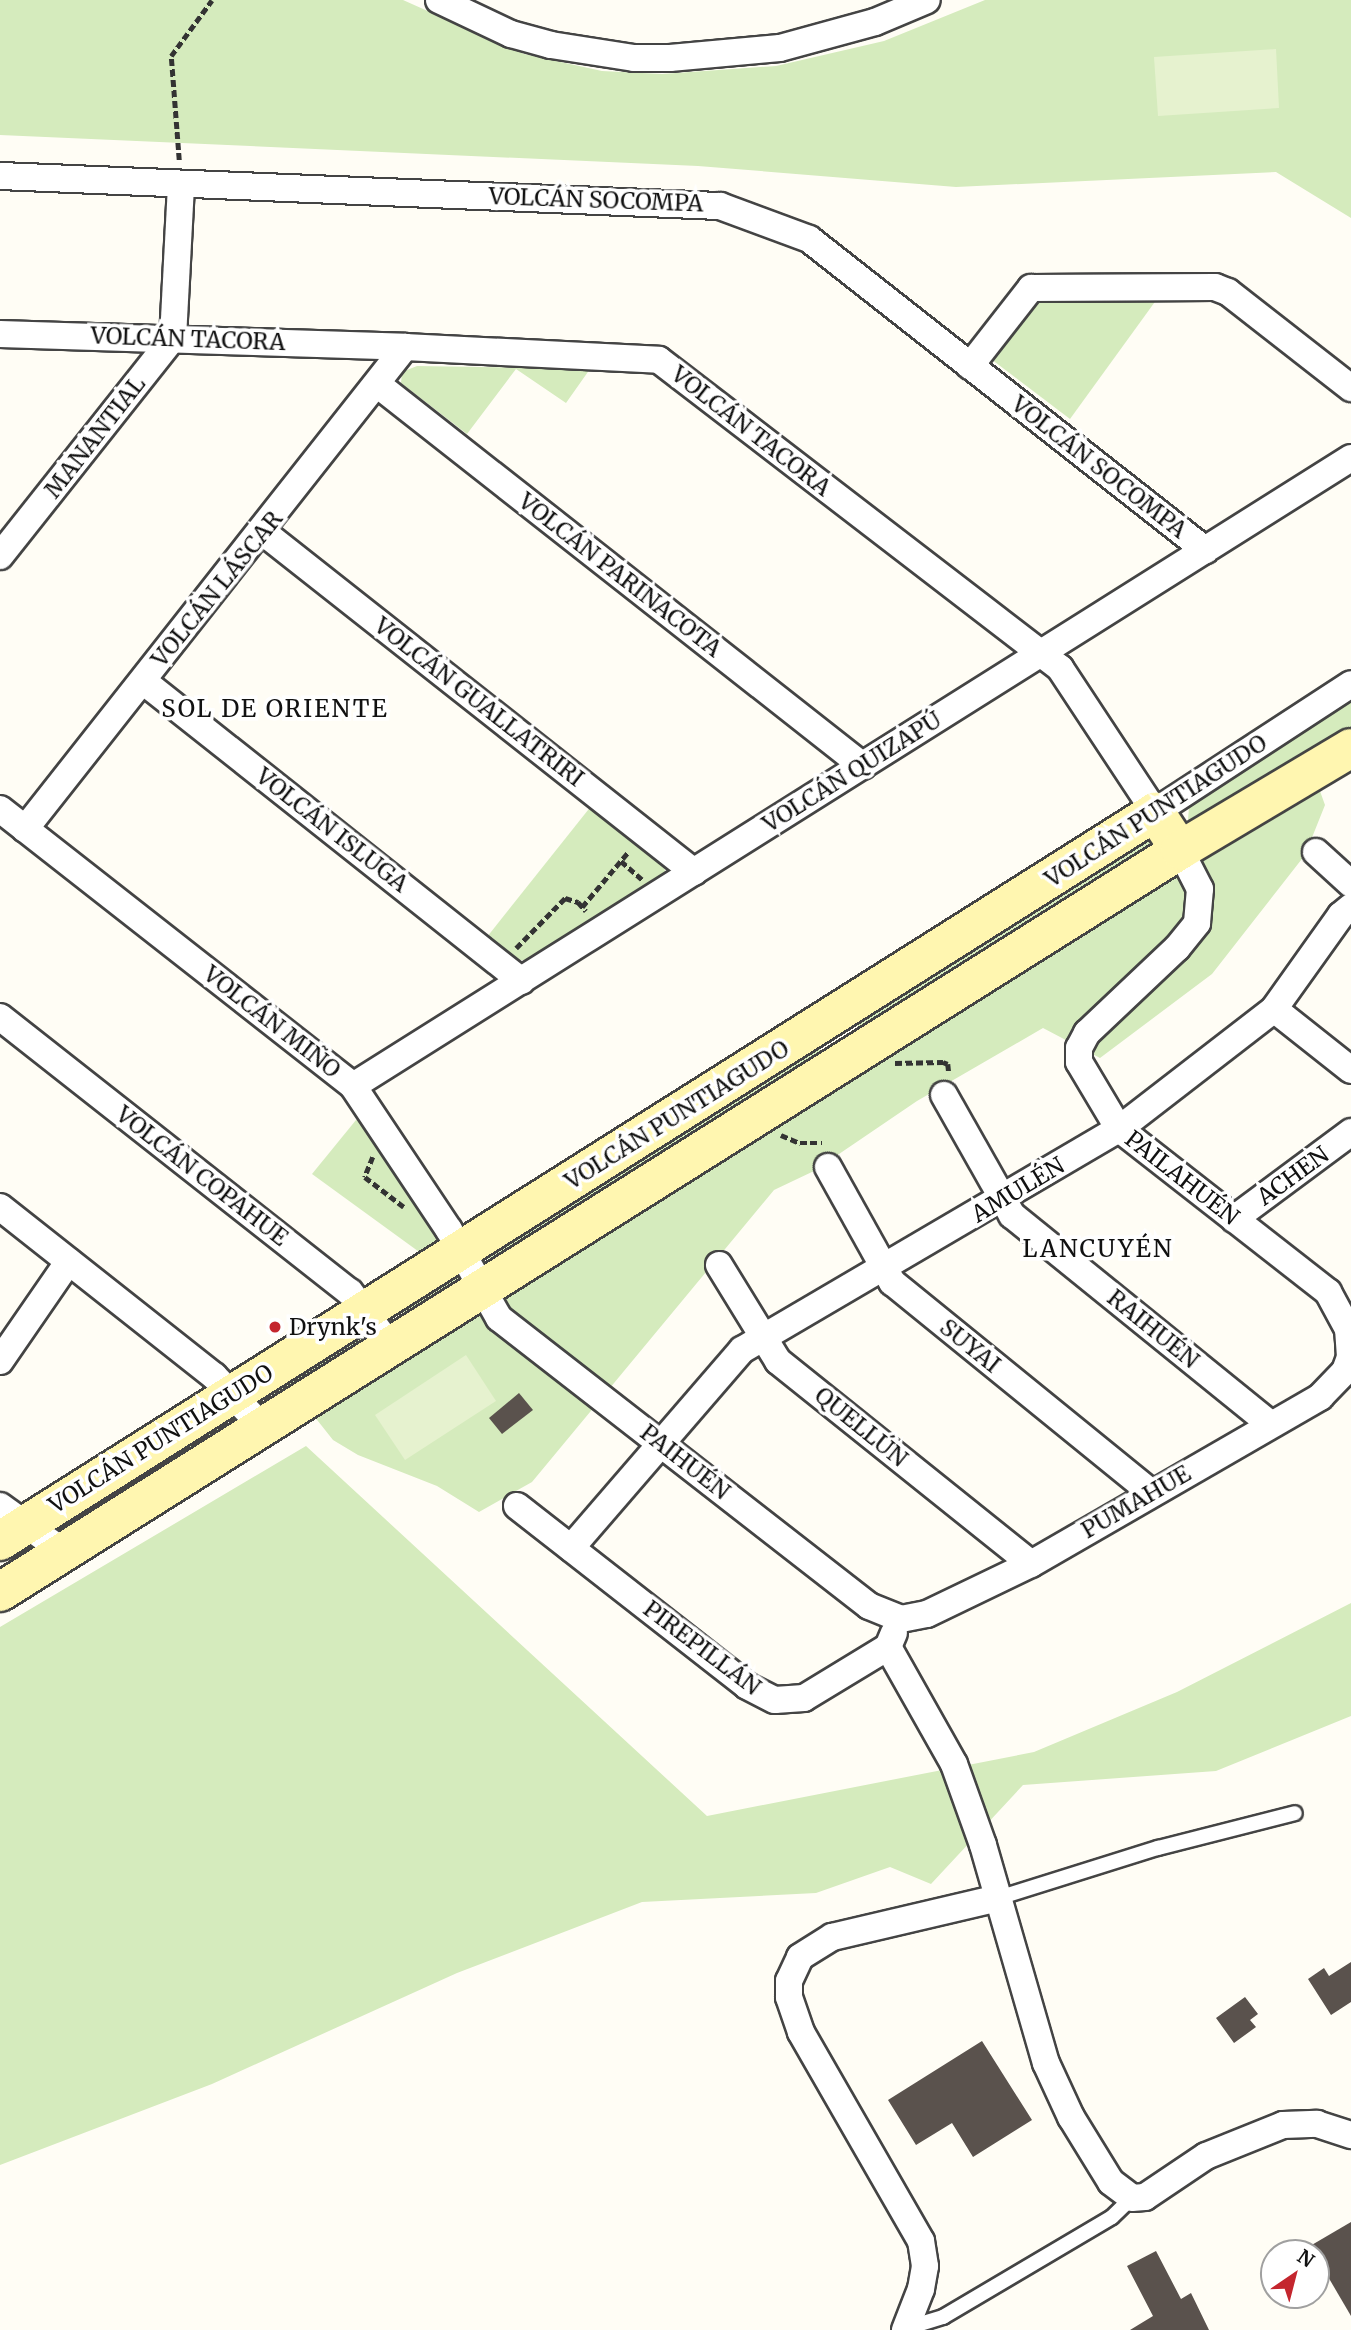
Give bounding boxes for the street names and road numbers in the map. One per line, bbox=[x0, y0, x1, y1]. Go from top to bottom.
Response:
street label: VOLCÁN SOCOMPA bbox=[488, 182, 704, 218]
street label: VOLCÁN TACORA bbox=[90, 322, 286, 356]
street label: VOLCÁN TACORA bbox=[666, 360, 836, 502]
street label: MANANTIAL bbox=[39, 371, 151, 503]
street label: VOLCÁN SOCOMPA bbox=[1006, 390, 1192, 544]
street label: VOLCÁN PARINACOTA bbox=[513, 487, 727, 663]
street label: VOLCÁN LÁSCAR bbox=[146, 506, 288, 672]
street label: VOLCÁN GUALLATRIRI bbox=[369, 612, 589, 792]
street label: VOLCÁN QUIZAPÚ bbox=[758, 706, 946, 838]
street label: VOLCÁN PUNTIAGUDO bbox=[1040, 729, 1272, 893]
street label: VOLCÁN ISLUGA bbox=[251, 762, 413, 898]
street label: VOLCÁN MIÑO bbox=[198, 960, 346, 1084]
street label: VOLCÁN PUNTIAGUDO bbox=[560, 1035, 794, 1195]
street label: VOLCÁN COPAHUE bbox=[111, 1100, 293, 1252]
street label: PAILAHUÉN bbox=[1120, 1125, 1244, 1231]
street label: ACHEN bbox=[1252, 1141, 1334, 1211]
street label: AMULÉN bbox=[967, 1152, 1069, 1228]
street label: RAIHUÉN bbox=[1102, 1284, 1204, 1374]
street label: SUYAI bbox=[934, 1313, 1006, 1379]
street label: VOLCÁN PUNTIAGUDO bbox=[44, 1359, 278, 1519]
street label: QUELLÚN bbox=[809, 1381, 913, 1473]
street label: PAIHUÉN bbox=[635, 1419, 735, 1505]
street label: PUMAHUE bbox=[1077, 1460, 1195, 1544]
street label: PIREPILLÁN bbox=[638, 1595, 766, 1701]

